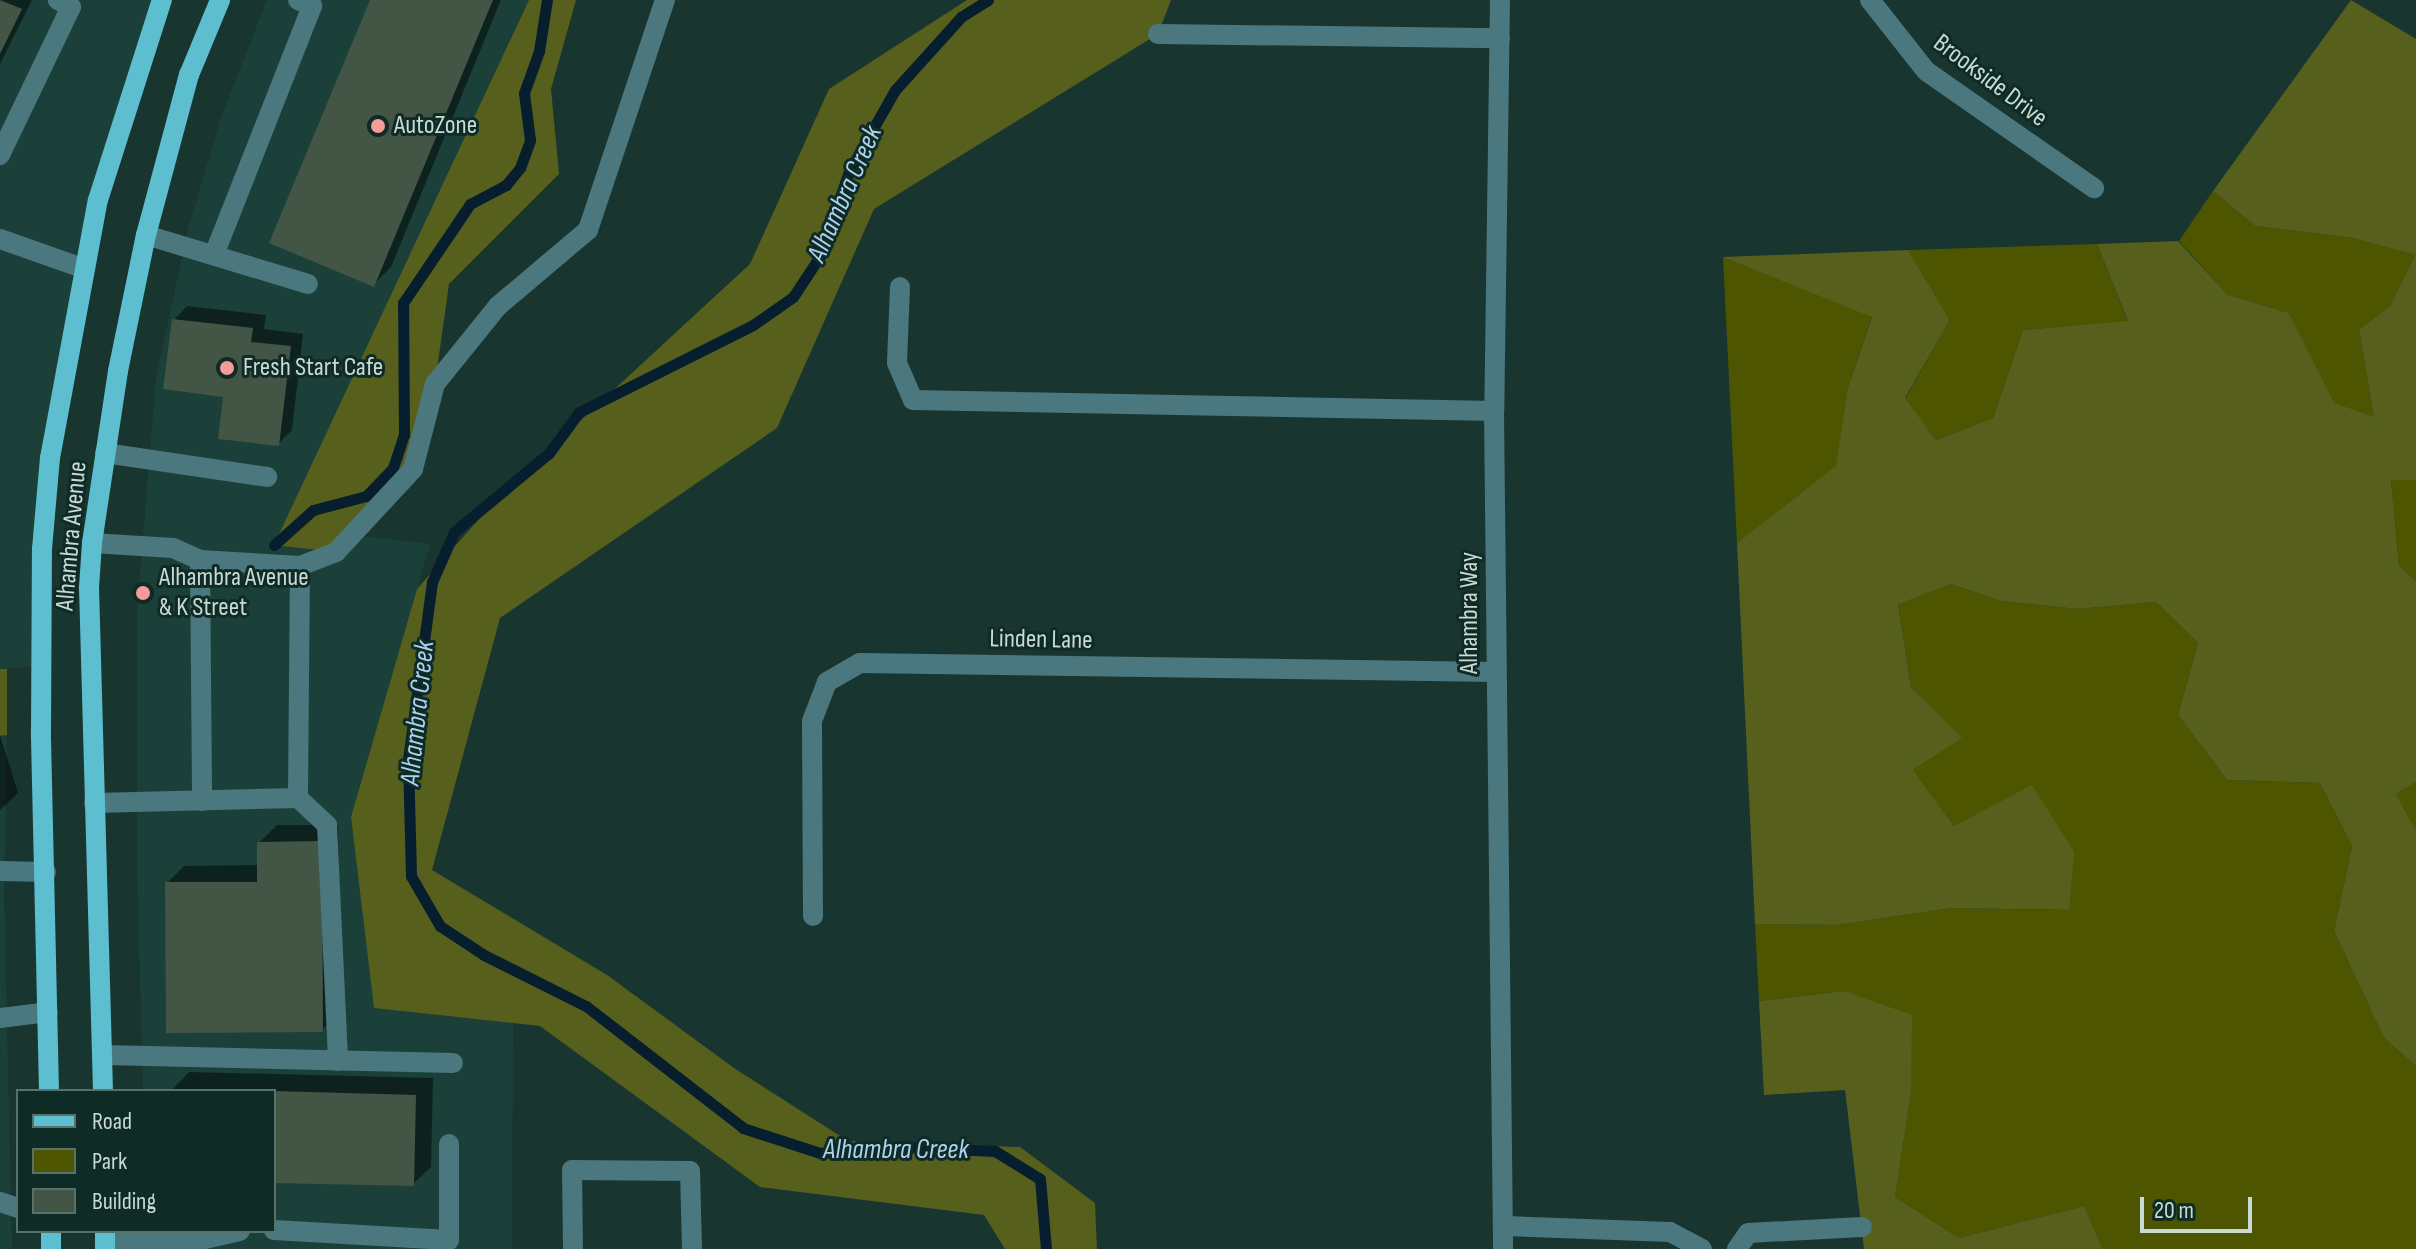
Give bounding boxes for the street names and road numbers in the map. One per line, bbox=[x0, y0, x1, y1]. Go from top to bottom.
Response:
street label: Brookside Drive bbox=[1927, 28, 2053, 134]
street label: Alhambra Avenue bbox=[50, 460, 94, 612]
street label: Alhambra Way bbox=[1454, 552, 1486, 674]
street label: Linden Lane bbox=[989, 624, 1093, 656]

